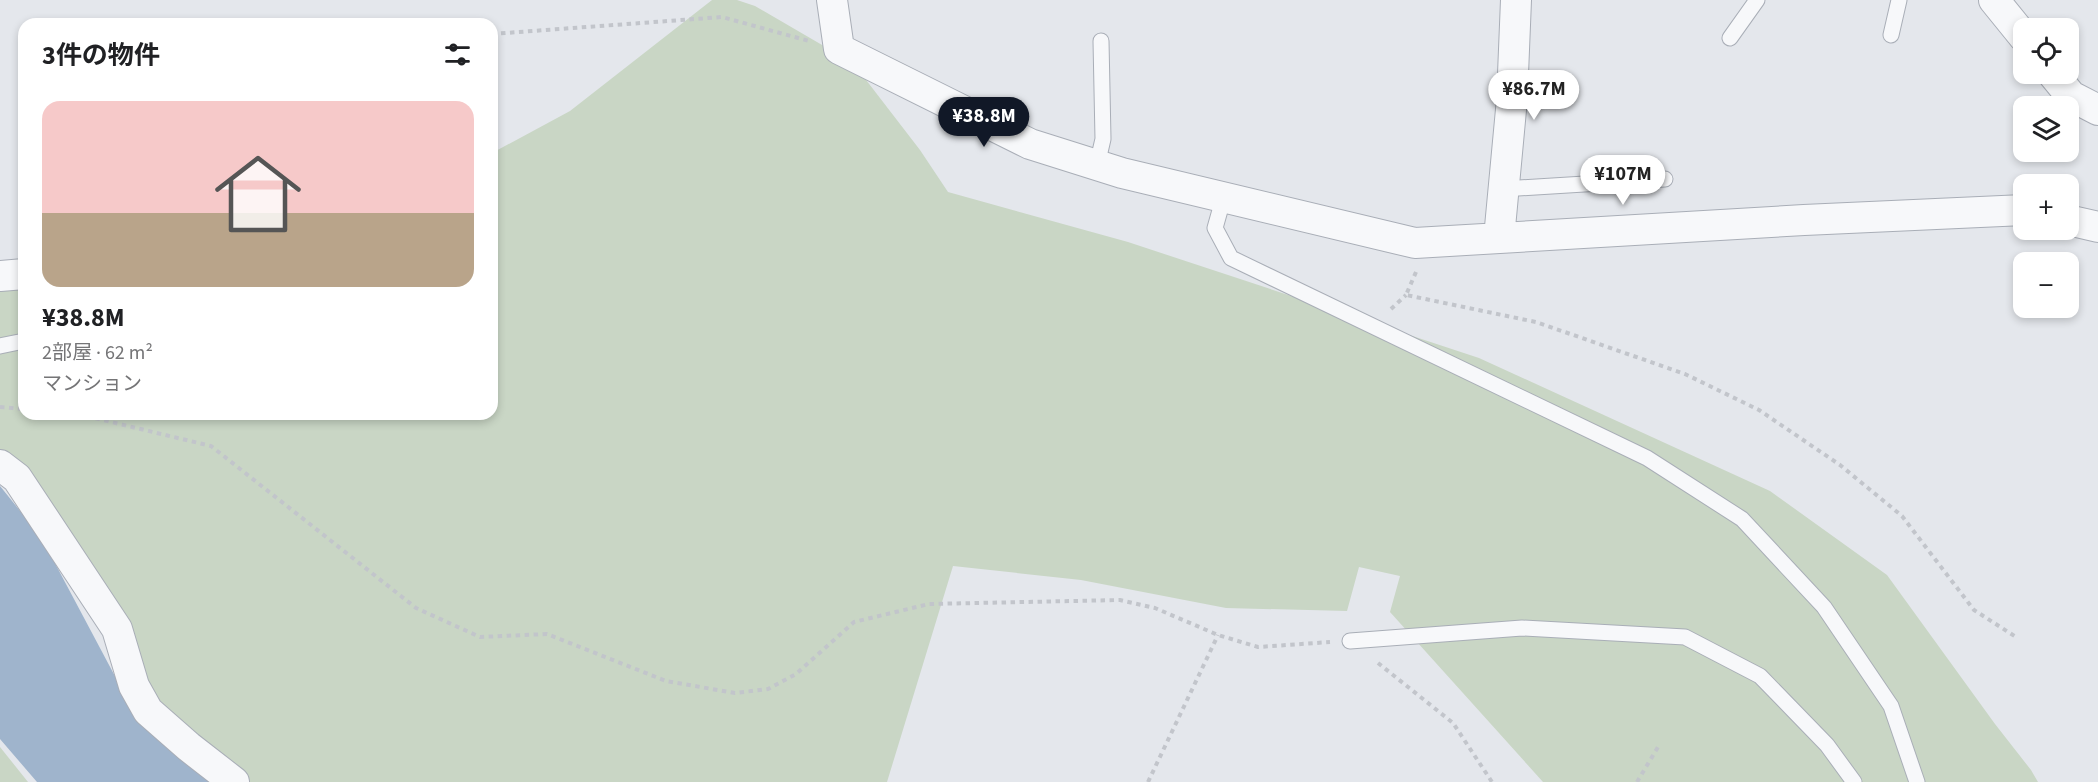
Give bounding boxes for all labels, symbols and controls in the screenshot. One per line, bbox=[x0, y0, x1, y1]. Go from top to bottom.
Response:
map controls bbox=[2013, 18, 2079, 318]
button: locate bbox=[2013, 18, 2079, 84]
text: 3件の物件 bbox=[42, 37, 160, 74]
icon: filters bbox=[441, 38, 474, 71]
pin: ¥86.7M bbox=[1485, 70, 1583, 121]
text: ¥86.7M bbox=[1502, 75, 1566, 103]
button: layers bbox=[2013, 96, 2079, 162]
pin: ¥38.8M bbox=[935, 97, 1033, 148]
text: ¥38.8M bbox=[952, 102, 1016, 130]
icon: home bbox=[204, 140, 312, 248]
pin: ¥107M bbox=[1581, 155, 1665, 206]
text: ¥107M bbox=[1594, 160, 1652, 188]
button: + bbox=[2013, 174, 2079, 240]
button: − bbox=[2013, 252, 2079, 318]
text: ¥38.8M bbox=[42, 299, 125, 336]
text: 2部屋 · 62 m² bbox=[42, 339, 153, 367]
text: マンション bbox=[42, 370, 142, 398]

